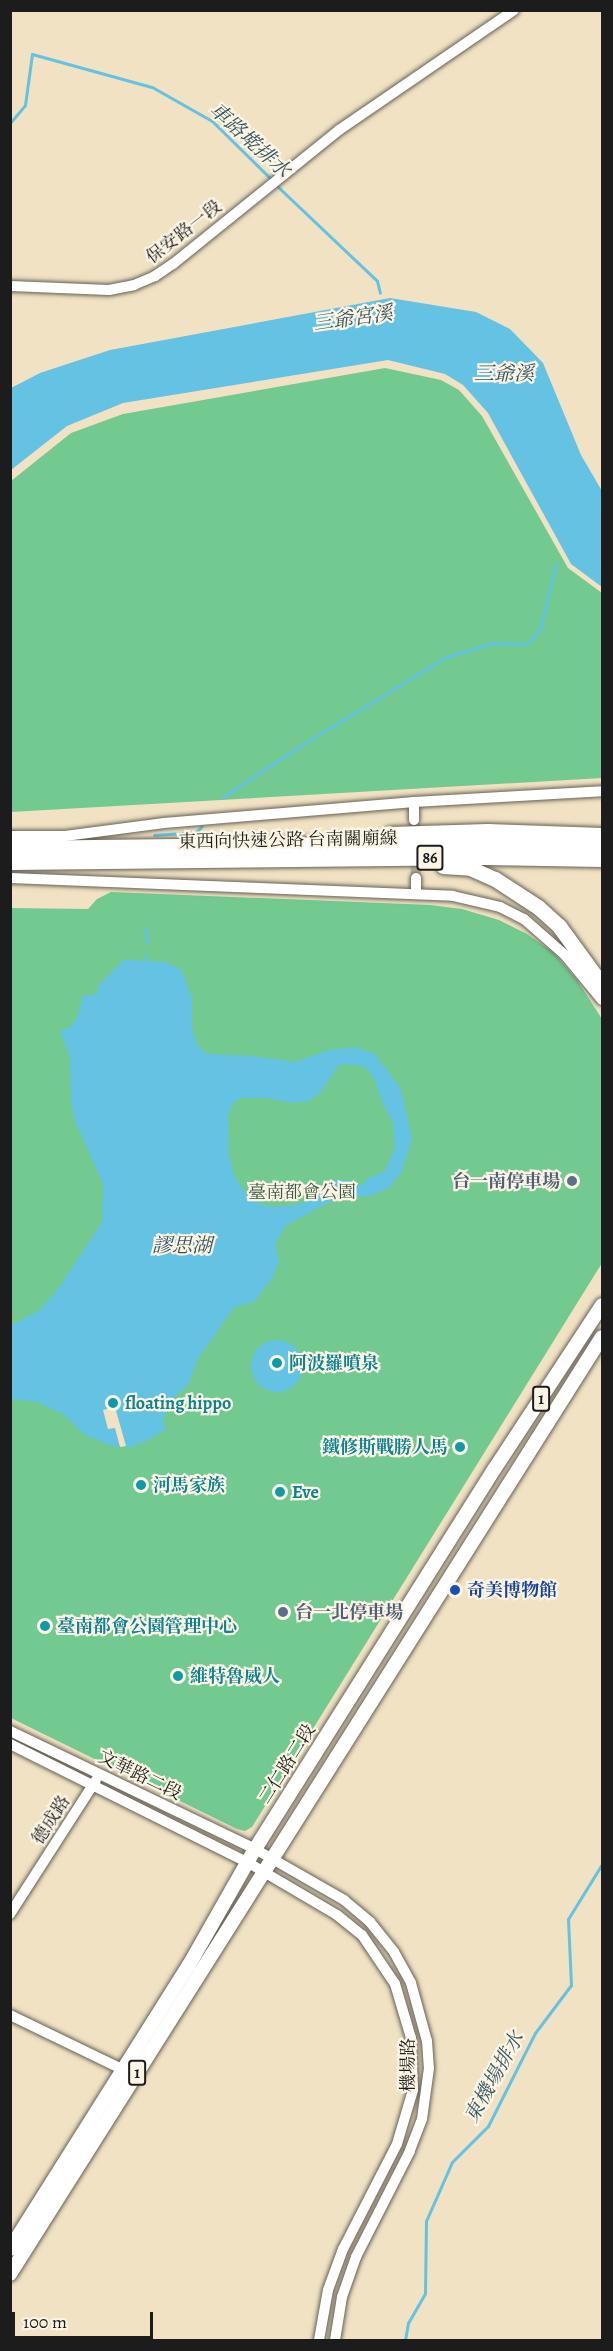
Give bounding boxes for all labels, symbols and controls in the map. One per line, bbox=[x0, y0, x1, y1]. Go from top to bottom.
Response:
water label: 車路墘排水 bbox=[205, 98, 295, 182]
street label: 保安路一段 bbox=[142, 196, 226, 268]
water label: 三爺宮溪 bbox=[312, 301, 394, 335]
water label: 三爺溪 bbox=[474, 361, 534, 385]
street label: 東西向快速公路 台南關廟線 bbox=[178, 827, 398, 853]
road number: 86 bbox=[415, 845, 445, 871]
place label: 台一南停車場 bbox=[452, 1170, 560, 1192]
marker: 台一南停車場 bbox=[565, 1174, 579, 1188]
park label: 臺南都會公園 bbox=[248, 1181, 356, 1203]
water label: 謬思湖 bbox=[152, 1233, 212, 1257]
place label: 阿波羅噴泉 bbox=[289, 1352, 379, 1374]
marker: 阿波羅噴泉 bbox=[270, 1356, 284, 1370]
road number: 1 bbox=[532, 1386, 550, 1412]
place label: floating hippo bbox=[125, 1392, 231, 1414]
marker: floating hippo bbox=[106, 1396, 120, 1410]
place label: 鐵修斯戰勝人馬 bbox=[322, 1436, 448, 1458]
marker: 鐵修斯戰勝人馬 bbox=[453, 1440, 467, 1454]
place label: 河馬家族 bbox=[153, 1474, 225, 1496]
marker: 河馬家族 bbox=[134, 1478, 148, 1492]
place label: Eve bbox=[292, 1481, 319, 1503]
marker: Eve bbox=[273, 1485, 287, 1499]
place label: 奇美博物館 bbox=[467, 1579, 557, 1601]
marker: 奇美博物館 bbox=[448, 1583, 462, 1597]
place label: 台一北停車場 bbox=[295, 1601, 403, 1623]
marker: 台一北停車場 bbox=[276, 1605, 290, 1619]
place label: 臺南都會公園管理中心 bbox=[57, 1615, 237, 1637]
marker: 臺南都會公園管理中心 bbox=[38, 1619, 52, 1633]
place label: 維特魯威人 bbox=[190, 1665, 280, 1687]
marker: 維特魯威人 bbox=[171, 1669, 185, 1683]
street label: 二仁路二段 bbox=[254, 1720, 320, 1808]
street label: 文華路二段 bbox=[95, 1746, 185, 1804]
street label: 德成路 bbox=[27, 1791, 75, 1849]
water label: 東機場排水 bbox=[459, 2027, 529, 2127]
street label: 機場路 bbox=[397, 2038, 419, 2092]
road number: 1 bbox=[128, 2060, 146, 2086]
scale bar bbox=[15, 2300, 156, 2338]
text: 100 m bbox=[23, 2310, 67, 2334]

